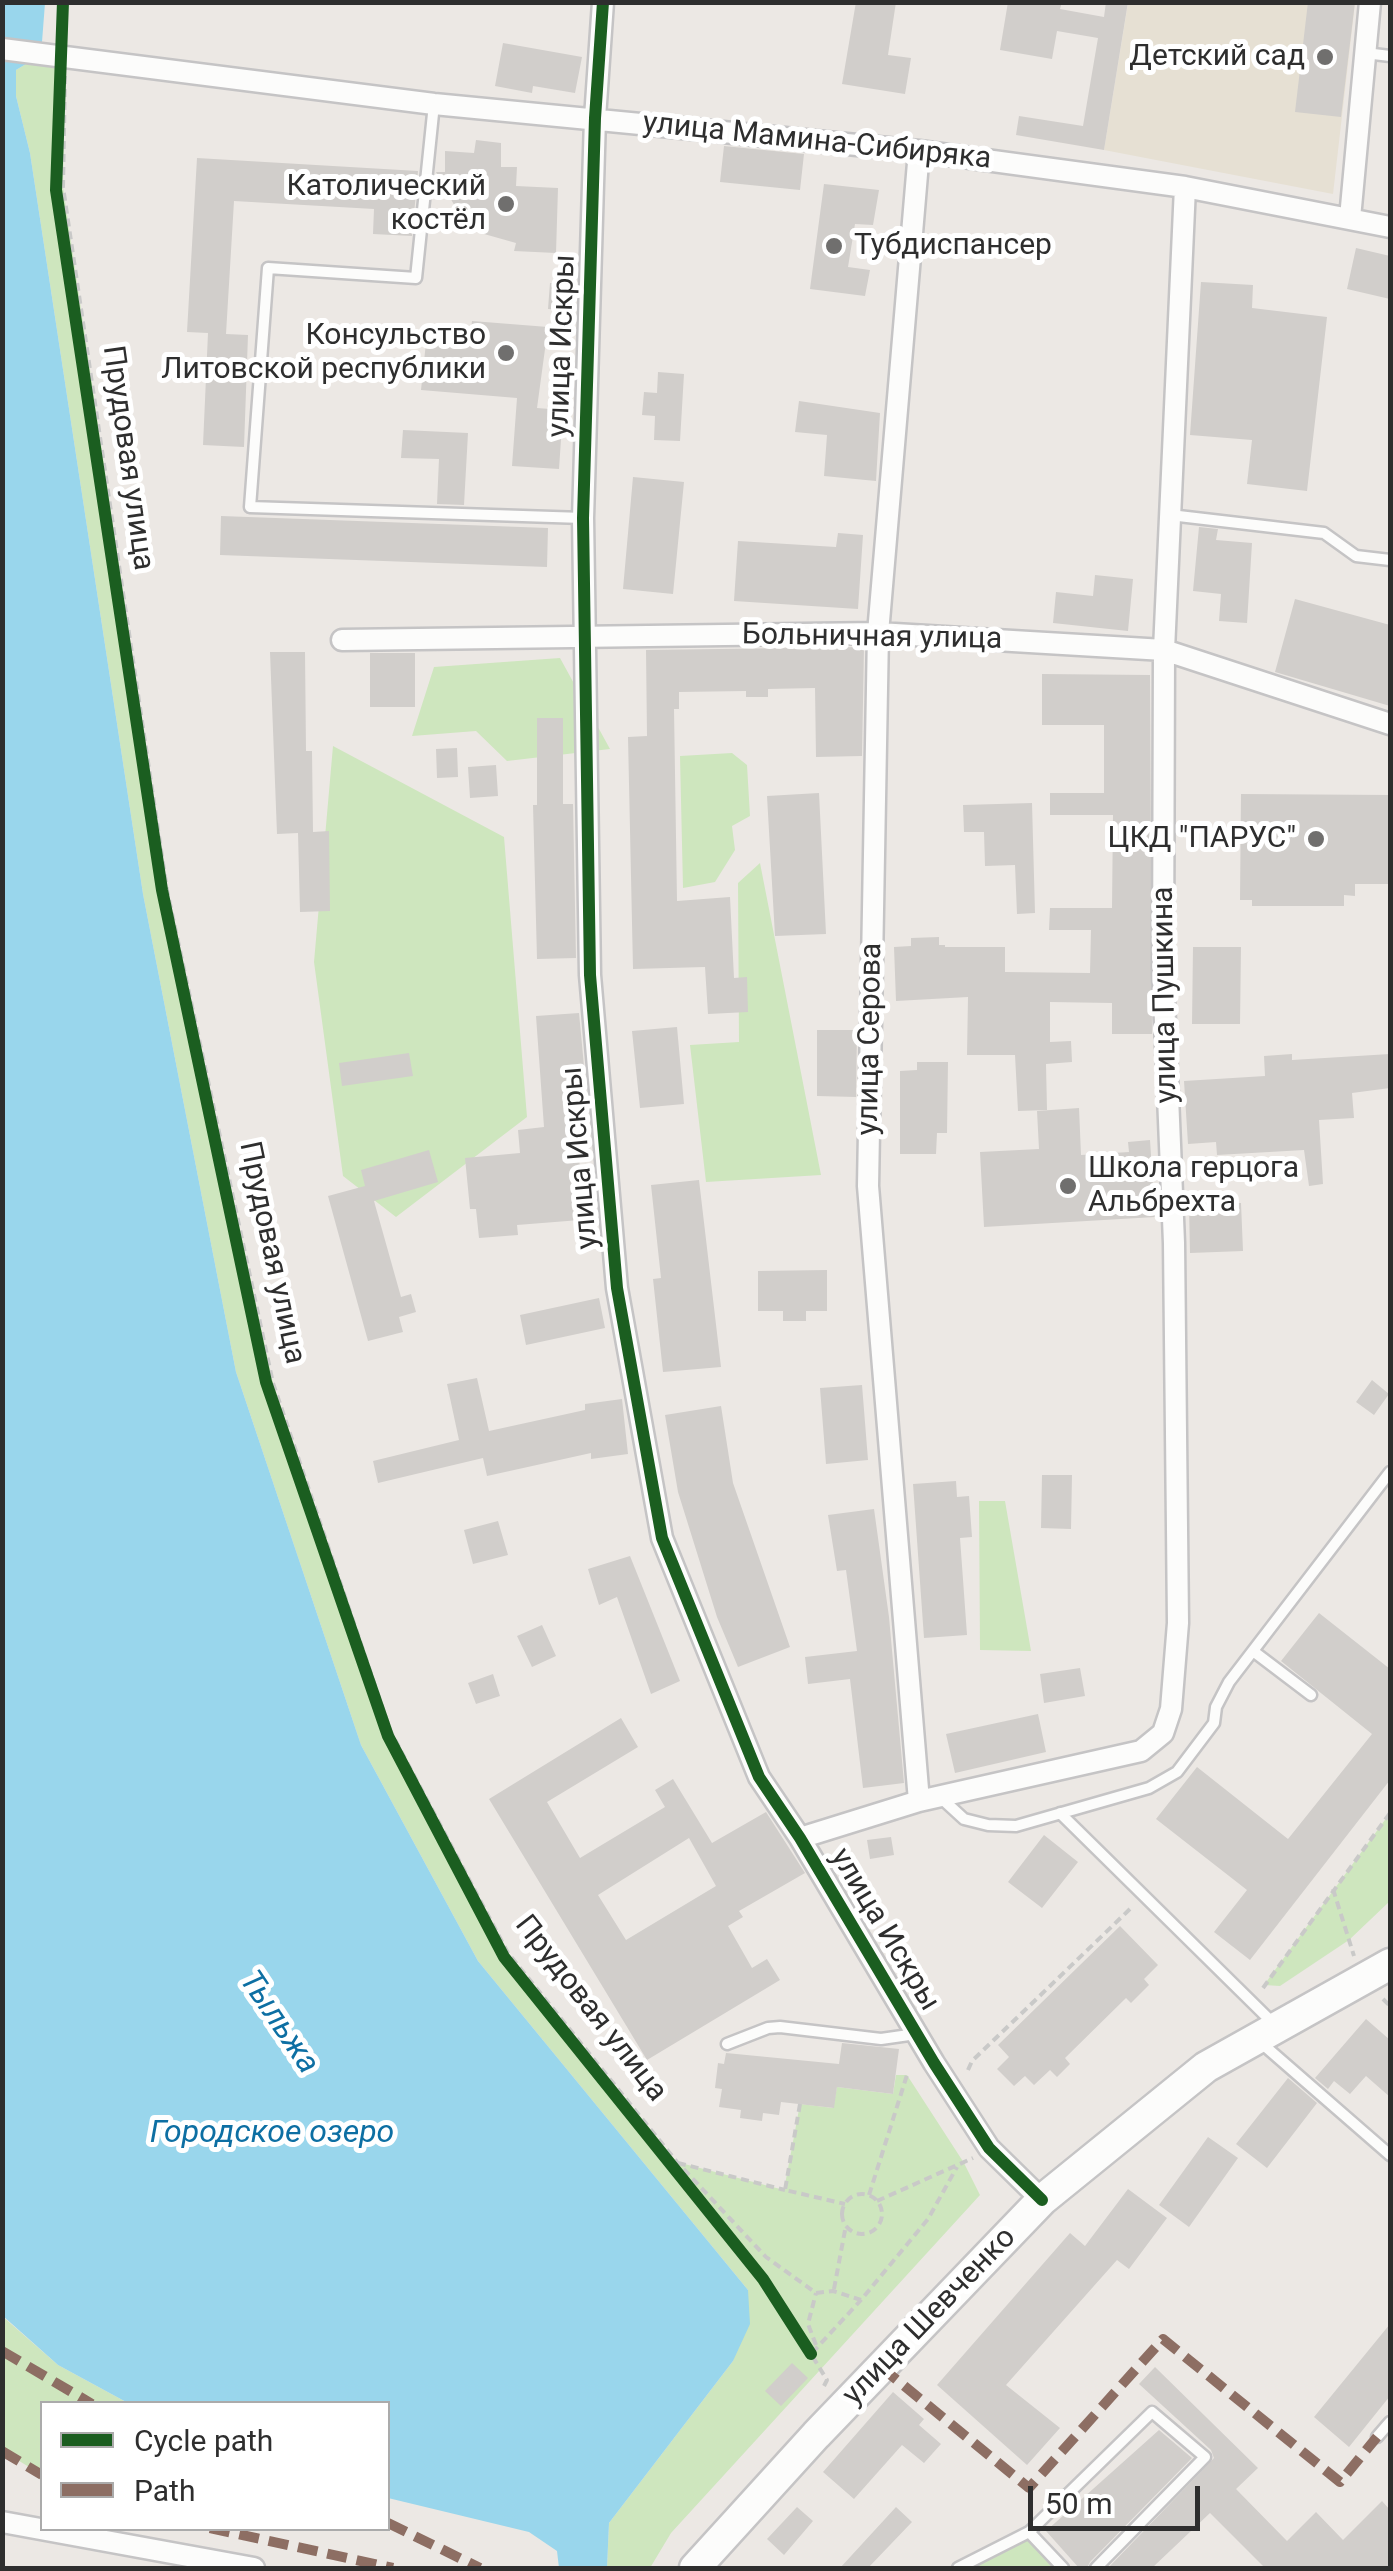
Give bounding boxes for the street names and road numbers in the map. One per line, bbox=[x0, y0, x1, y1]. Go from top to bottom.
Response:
street label: улица Мамина-Сибиряка bbox=[641, 106, 993, 178]
street label: улица Искры bbox=[542, 254, 584, 438]
street label: Прудовая улица bbox=[93, 343, 161, 573]
street label: Больничная улица bbox=[742, 618, 1002, 658]
street label: улица Пушкина bbox=[1146, 886, 1186, 1104]
street label: улица Серова bbox=[851, 942, 891, 1136]
street label: улица Искры bbox=[555, 1065, 607, 1251]
street label: Прудовая улица bbox=[230, 1139, 312, 1367]
street label: улица Искры bbox=[821, 1842, 947, 2018]
street label: Прудовая улица bbox=[506, 1909, 674, 2109]
street label: улица Шевченко bbox=[836, 2220, 1024, 2414]

